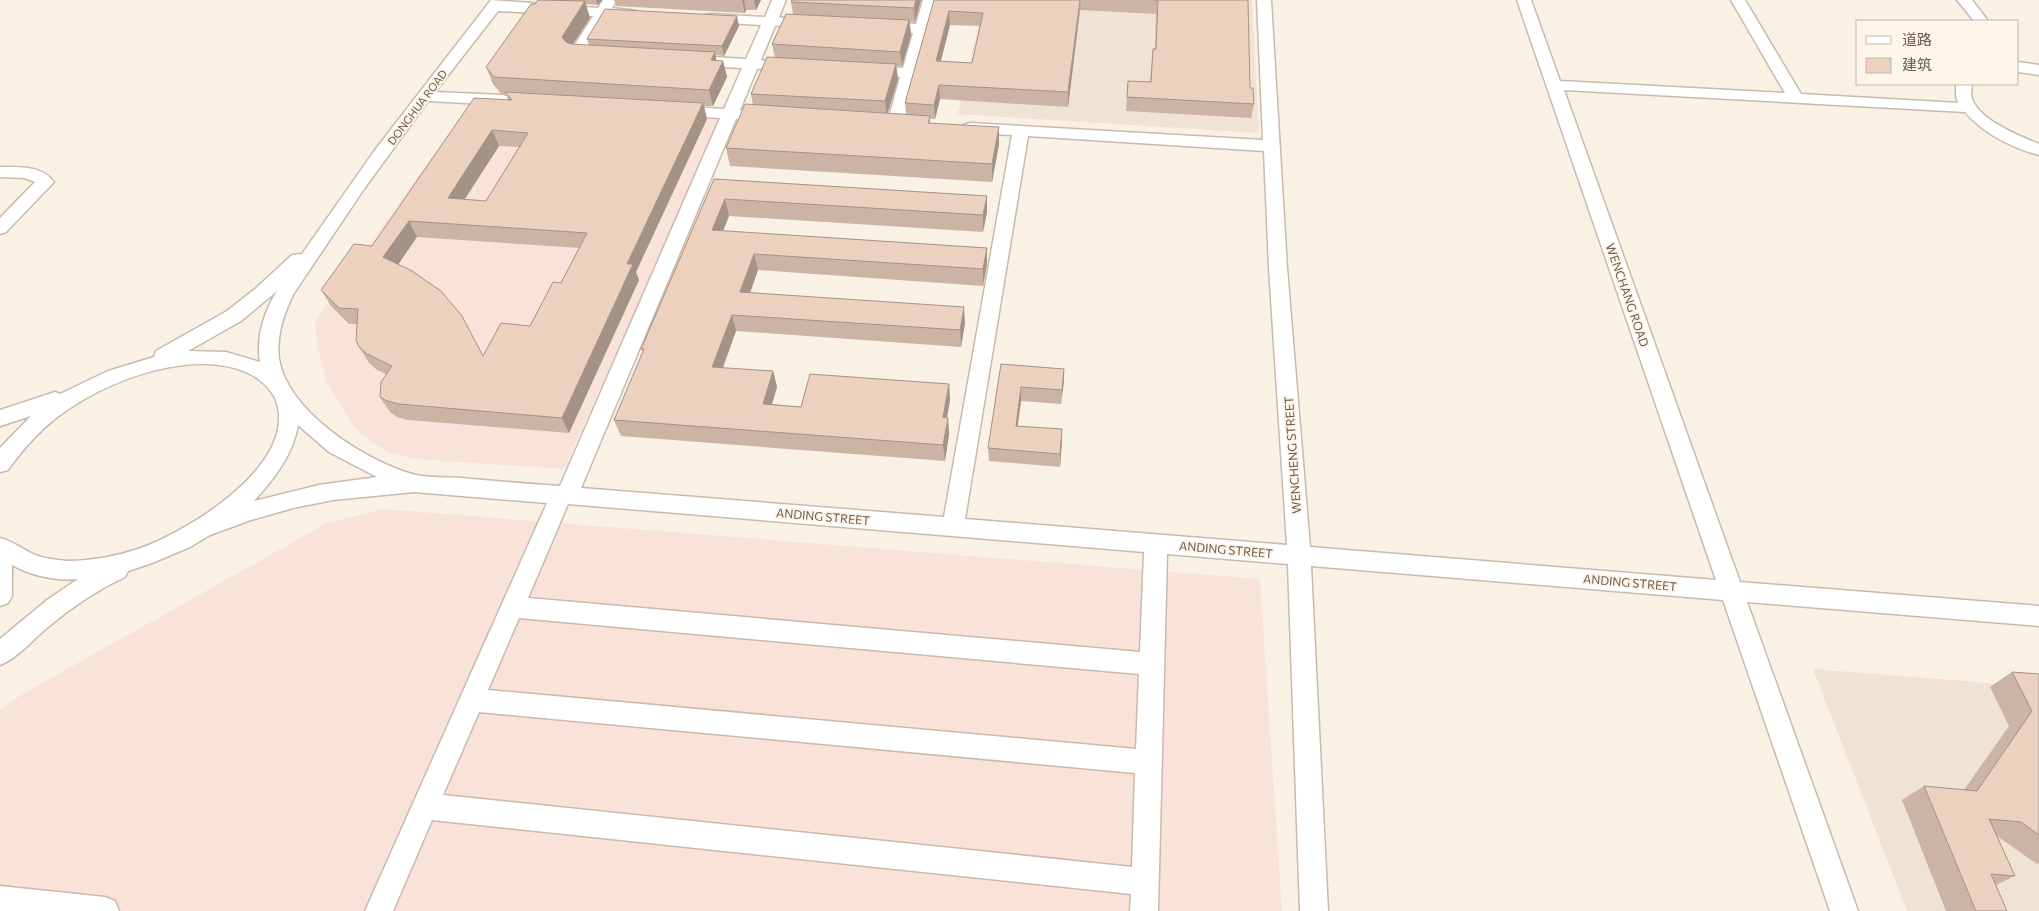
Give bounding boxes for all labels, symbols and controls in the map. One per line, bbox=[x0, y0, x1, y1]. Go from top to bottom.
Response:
legend bbox=[1856, 20, 2019, 85]
text: 道路 bbox=[1902, 30, 1932, 48]
text: 建筑 bbox=[1902, 55, 1932, 73]
street label: DONGHUA ROAD bbox=[385, 67, 449, 147]
street label: WENCHANG ROAD bbox=[1604, 241, 1652, 349]
street label: WENCHENG STREET bbox=[1281, 396, 1303, 514]
street label: ANDING STREET bbox=[775, 505, 871, 527]
street label: ANDING STREET bbox=[1178, 538, 1274, 560]
street label: ANDING STREET bbox=[1582, 571, 1678, 593]

